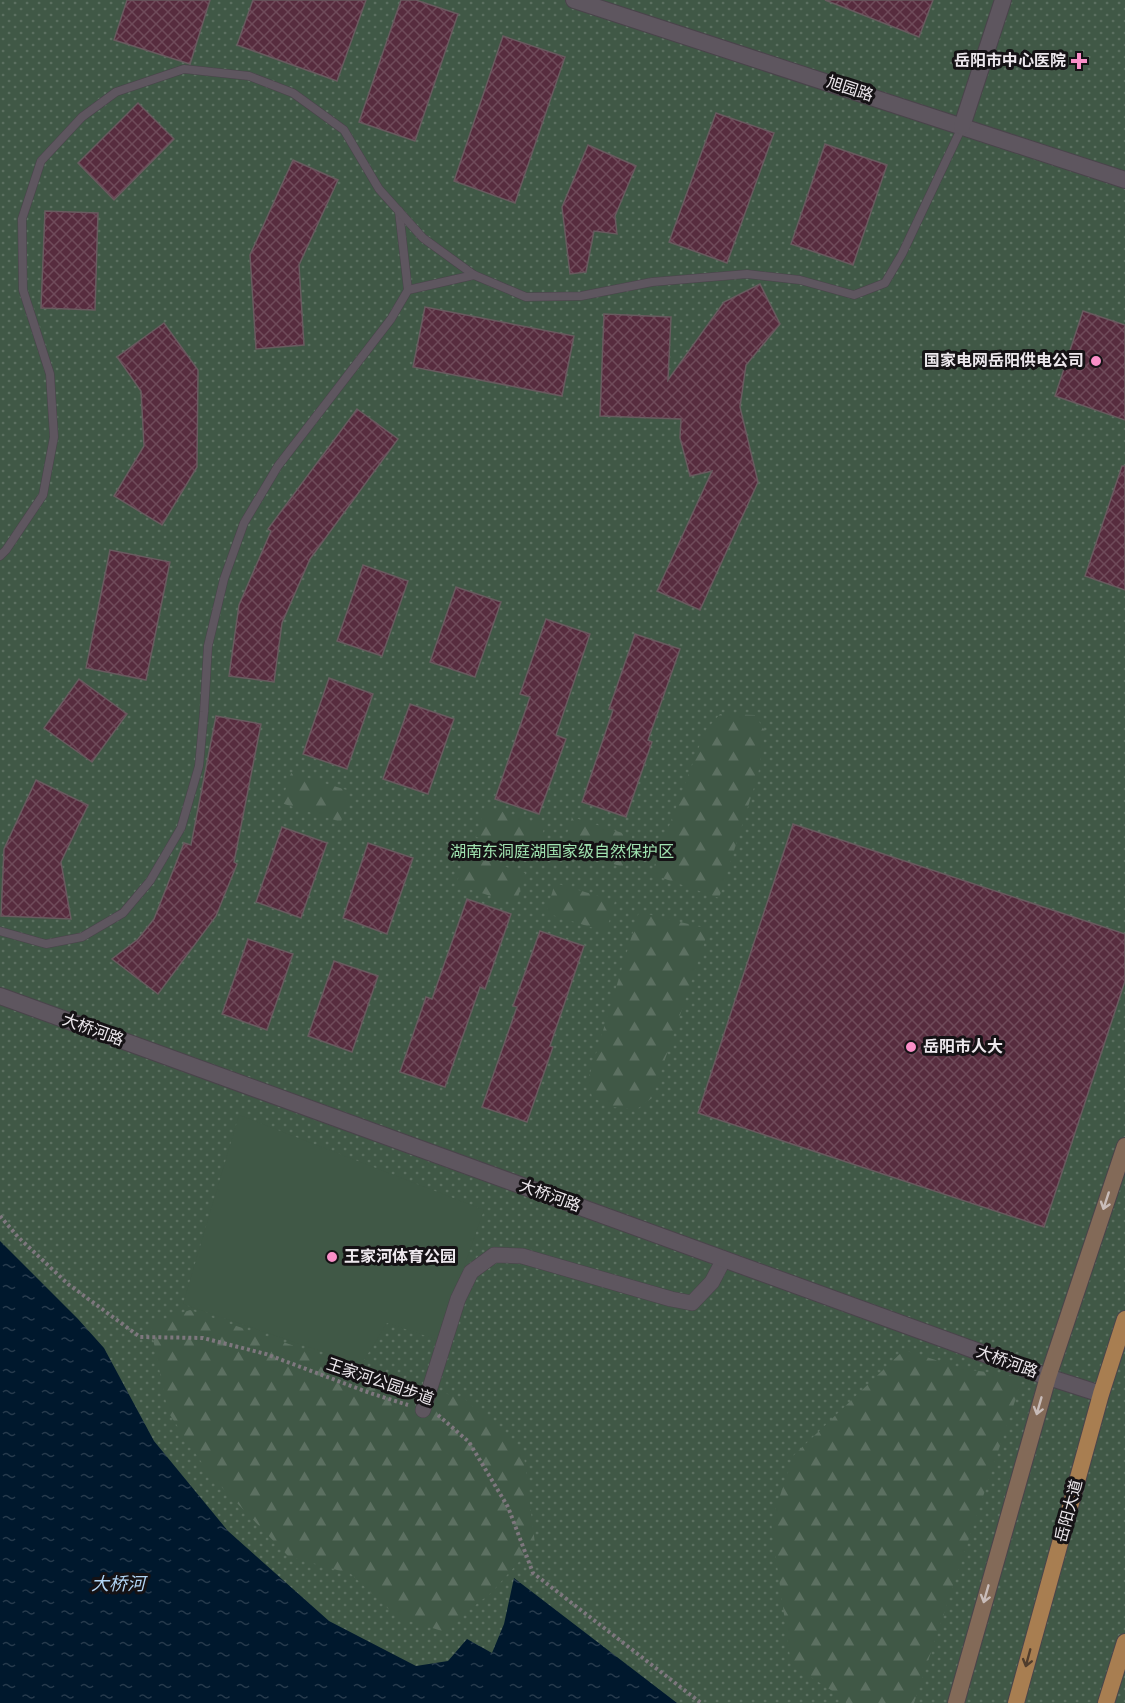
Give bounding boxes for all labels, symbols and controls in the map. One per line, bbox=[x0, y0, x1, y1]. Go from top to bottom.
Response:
place label: 岳阳市中心医院 bbox=[954, 50, 1066, 72]
marker: 岳阳市中心医院 bbox=[1070, 52, 1088, 70]
street label: 旭园路 bbox=[824, 71, 876, 107]
place label: 国家电网岳阳供电公司 bbox=[924, 350, 1084, 372]
marker: 国家电网岳阳供电公司 bbox=[1089, 354, 1103, 368]
park label: 湖南东洞庭湖国家级自然保护区 bbox=[450, 841, 674, 863]
street label: 大桥河路 bbox=[59, 1009, 127, 1051]
place label: 岳阳市人大 bbox=[923, 1036, 1003, 1058]
marker: 岳阳市人大 bbox=[904, 1040, 918, 1054]
street label: 大桥河路 bbox=[516, 1175, 584, 1217]
one-way arrow bbox=[1100, 1191, 1111, 1210]
place label: 王家河体育公园 bbox=[344, 1246, 456, 1268]
marker: 王家河体育公园 bbox=[325, 1250, 339, 1264]
street label: 大桥河路 bbox=[973, 1341, 1041, 1383]
street label: 王家河公园步道 bbox=[323, 1353, 437, 1411]
one-way arrow bbox=[1033, 1397, 1045, 1416]
street label: 岳阳大道 bbox=[1050, 1477, 1088, 1545]
water label: 大桥河 bbox=[91, 1572, 148, 1597]
one-way arrow bbox=[980, 1584, 992, 1603]
one-way arrow bbox=[1022, 1648, 1033, 1667]

